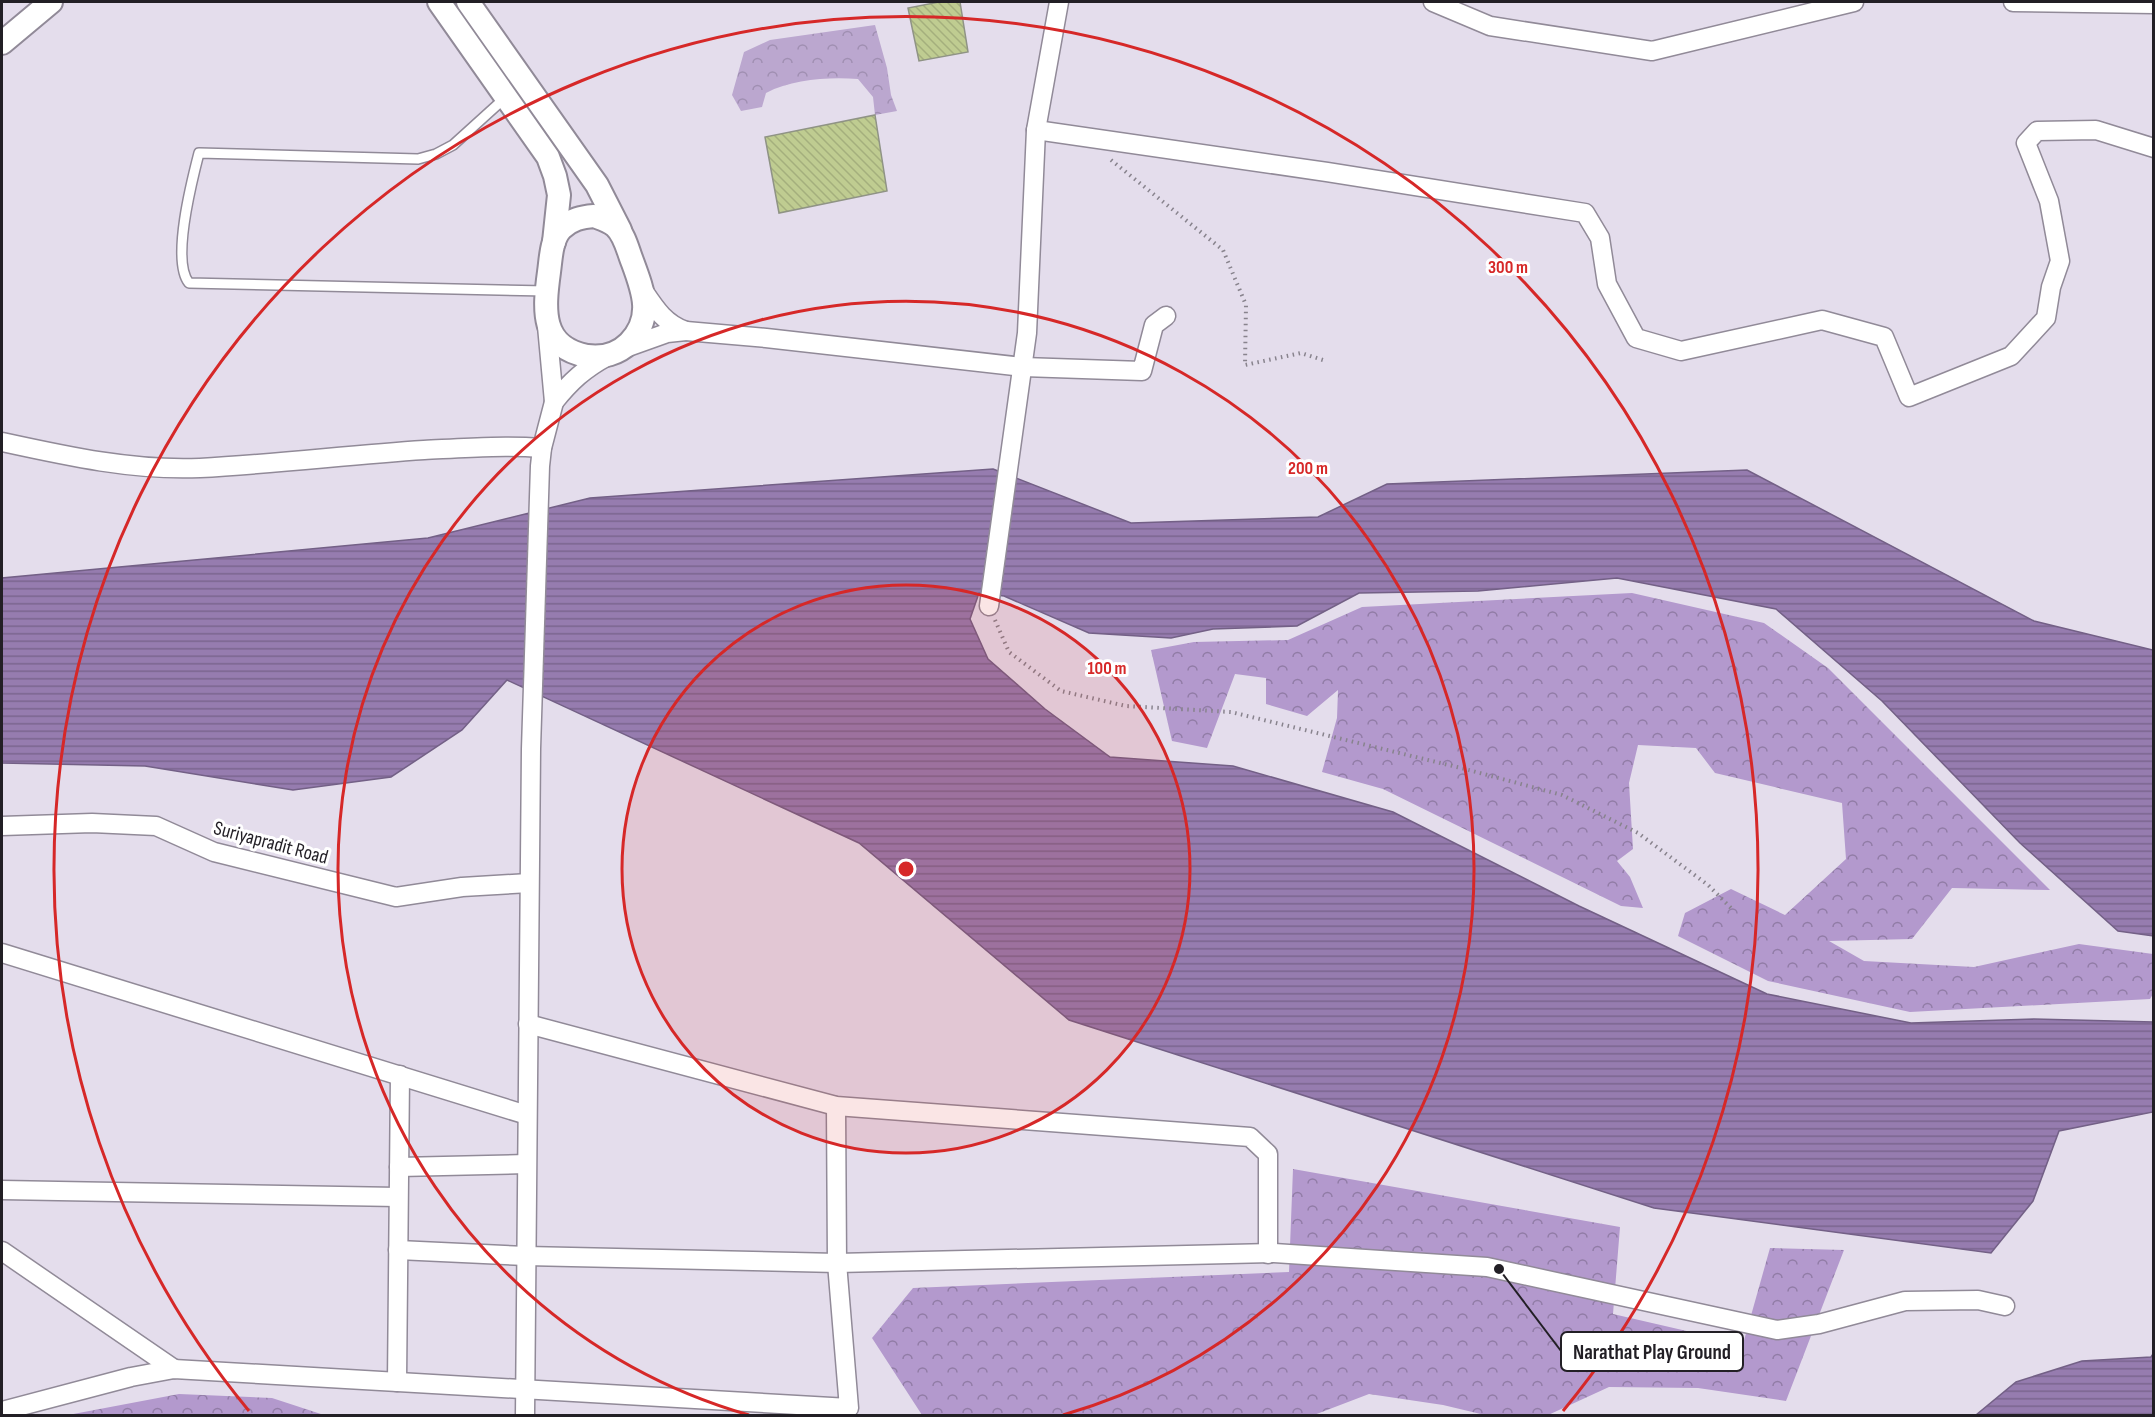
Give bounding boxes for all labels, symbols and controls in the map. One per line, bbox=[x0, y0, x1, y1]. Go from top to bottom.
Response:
text: 300 m bbox=[1488, 257, 1528, 278]
text: 200 m bbox=[1288, 458, 1328, 479]
text: 100 m bbox=[1088, 658, 1127, 679]
street label: Suriyapradit Road bbox=[211, 816, 331, 870]
centre of rings bbox=[896, 859, 916, 879]
callout: Narathat Play Ground bbox=[1561, 1332, 1743, 1371]
text: Narathat Play Ground bbox=[1573, 1340, 1731, 1365]

